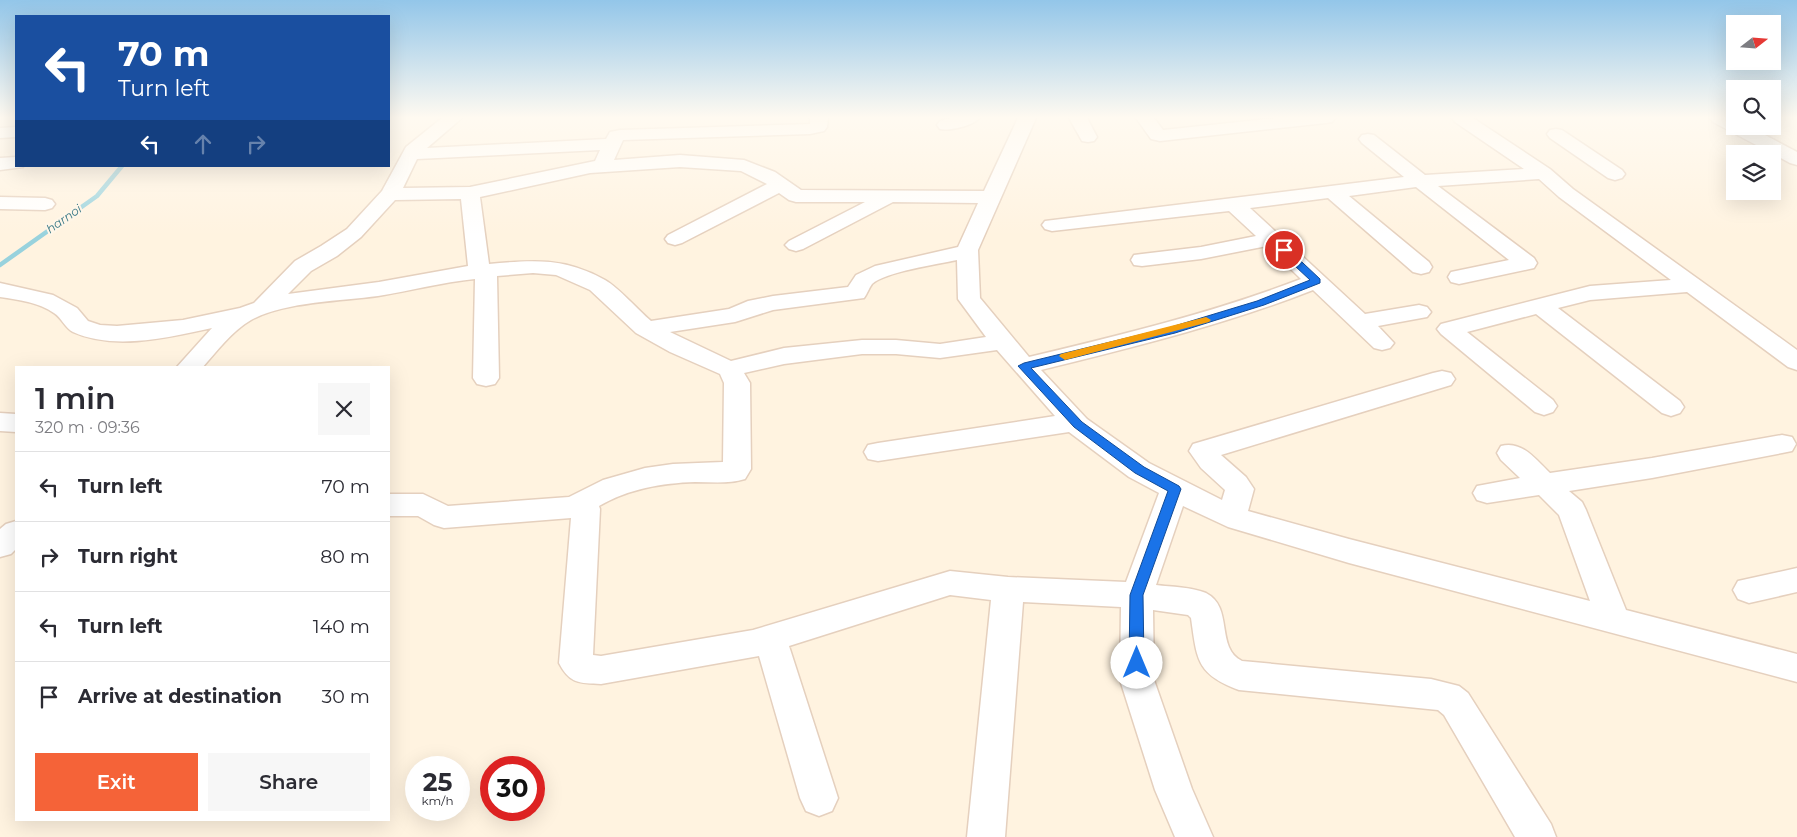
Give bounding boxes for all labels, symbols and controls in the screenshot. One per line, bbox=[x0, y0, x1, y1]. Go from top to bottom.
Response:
north arrow bbox=[1726, 15, 1781, 70]
map controls bbox=[1726, 15, 1781, 200]
text: 70 m bbox=[118, 32, 209, 75]
icon: left bbox=[35, 35, 100, 100]
text: Turn left bbox=[118, 75, 210, 102]
button: search bbox=[1726, 80, 1781, 135]
icon: left bbox=[136, 130, 164, 158]
icon: ahead bbox=[189, 130, 217, 158]
icon: right bbox=[242, 130, 270, 158]
button: layers bbox=[1726, 145, 1781, 200]
water label: harnoi bbox=[43, 201, 85, 236]
pin bbox=[1263, 229, 1305, 271]
icon: arrive bbox=[1270, 236, 1298, 264]
text: 1 min bbox=[35, 380, 116, 417]
button: close bbox=[318, 383, 370, 435]
text: 320 m · 09:36 bbox=[35, 418, 140, 437]
icon: left bbox=[35, 473, 63, 501]
text: Turn left bbox=[78, 475, 163, 498]
text: 70 m bbox=[321, 475, 370, 498]
icon: right bbox=[35, 543, 63, 571]
text: Turn right bbox=[78, 545, 178, 568]
text: 80 m bbox=[320, 545, 370, 568]
icon: left bbox=[35, 613, 63, 641]
text: Turn left bbox=[78, 615, 163, 638]
text: 140 m bbox=[313, 615, 370, 638]
position arrow bbox=[1110, 636, 1162, 688]
icon: arrive bbox=[35, 683, 63, 711]
text: Arrive at destination bbox=[78, 685, 282, 708]
text: 30 m bbox=[322, 685, 370, 708]
button: Exit bbox=[35, 753, 198, 811]
button: Share bbox=[208, 753, 370, 811]
speed limit sign: 30 bbox=[480, 756, 545, 821]
text: 25 bbox=[423, 767, 452, 797]
text: km/h bbox=[421, 793, 454, 808]

